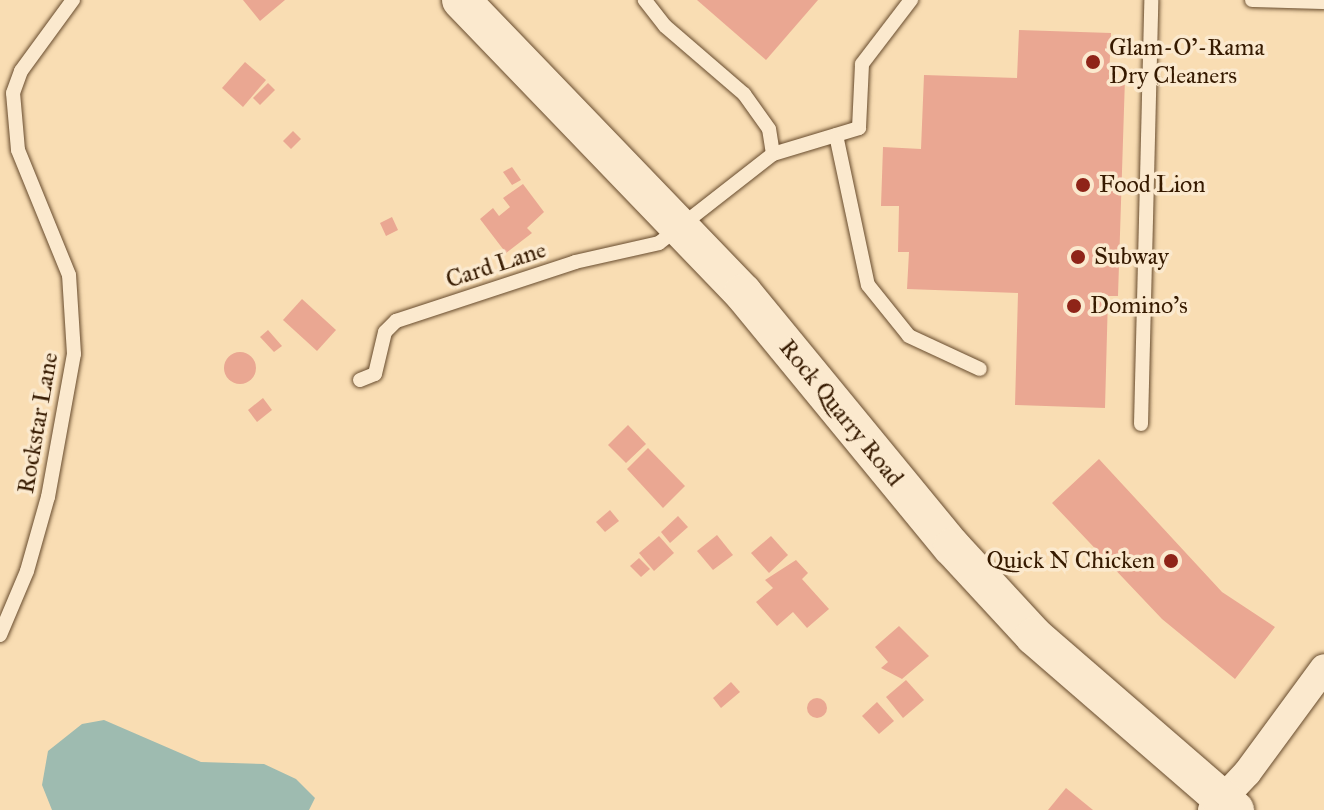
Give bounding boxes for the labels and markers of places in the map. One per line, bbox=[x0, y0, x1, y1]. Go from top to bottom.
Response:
place label: Glam-O'-Rama Dry Cleaners bbox=[1109, 34, 1265, 90]
marker: Glam-O'-Rama Dry Cleaners bbox=[1084, 53, 1102, 71]
place label: Food Lion bbox=[1099, 171, 1205, 199]
marker: Food Lion bbox=[1074, 176, 1092, 194]
place label: Subway bbox=[1094, 243, 1169, 271]
marker: Subway bbox=[1069, 248, 1087, 266]
place label: Domino's bbox=[1090, 292, 1188, 320]
marker: Domino's bbox=[1065, 297, 1083, 315]
place label: Quick N Chicken bbox=[987, 547, 1155, 575]
marker: Quick N Chicken bbox=[1162, 552, 1180, 570]

